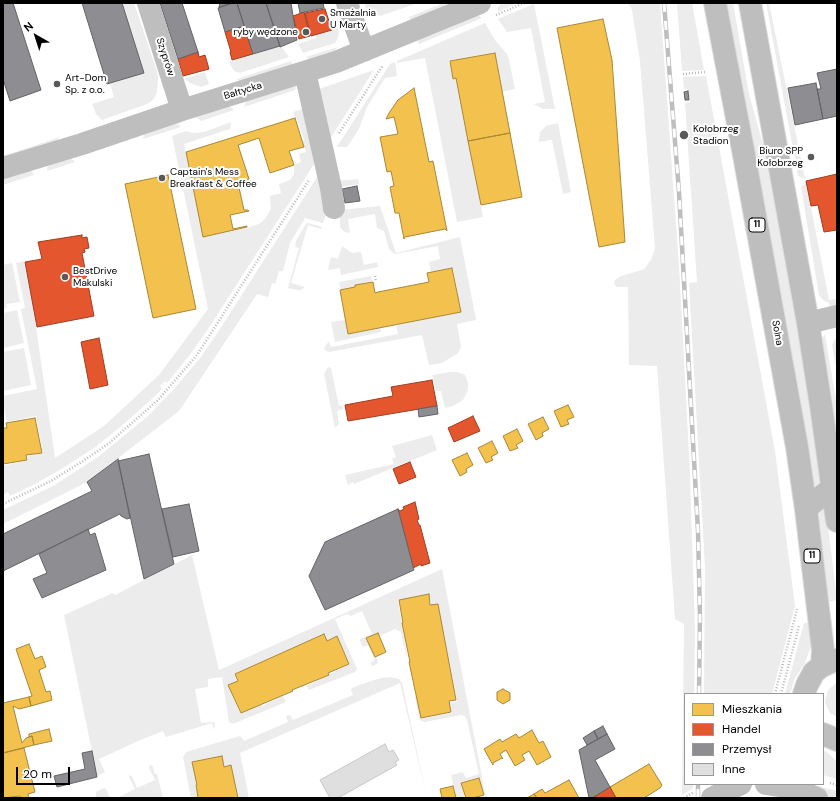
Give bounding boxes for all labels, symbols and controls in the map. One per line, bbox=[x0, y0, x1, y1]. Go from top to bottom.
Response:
place label: Smażalnia U Marty bbox=[330, 7, 376, 30]
marker: Smażalnia U Marty bbox=[317, 14, 327, 24]
north arrow bbox=[16, 16, 56, 56]
text: N bbox=[21, 19, 36, 35]
place label: ryby wędzone bbox=[233, 26, 298, 38]
marker: ryby wędzone bbox=[301, 27, 311, 37]
street label: Szyprów bbox=[153, 37, 177, 77]
place label: Art-Dom Sp. z o.o. bbox=[65, 72, 106, 96]
marker: Art-Dom Sp. z o.o. bbox=[52, 79, 62, 89]
street label: Bałtycka bbox=[223, 80, 263, 102]
place label: Kołobrzeg Stadion bbox=[693, 123, 739, 146]
marker: Kołobrzeg Stadion bbox=[678, 129, 690, 141]
place label: Biuro SPP Kołobrzeg bbox=[757, 145, 803, 168]
marker: Biuro SPP Kołobrzeg bbox=[806, 152, 816, 162]
place label: Captain's Mess Breakfast & Coffee bbox=[170, 166, 257, 190]
marker: Captain's Mess Breakfast & Coffee bbox=[157, 173, 167, 183]
road number: 11 bbox=[749, 218, 765, 232]
place label: BestDrive Makulski bbox=[73, 265, 117, 288]
marker: BestDrive Makulski bbox=[60, 272, 70, 282]
street label: Solna bbox=[769, 320, 785, 346]
road number: 11 bbox=[804, 549, 820, 563]
legend bbox=[684, 693, 824, 785]
text: Mieszkania bbox=[722, 701, 782, 717]
text: Handel bbox=[722, 721, 761, 737]
text: Przemysł bbox=[722, 741, 772, 757]
scale bar bbox=[18, 759, 72, 785]
text: Inne bbox=[722, 761, 745, 777]
text: 20 m bbox=[23, 766, 52, 782]

